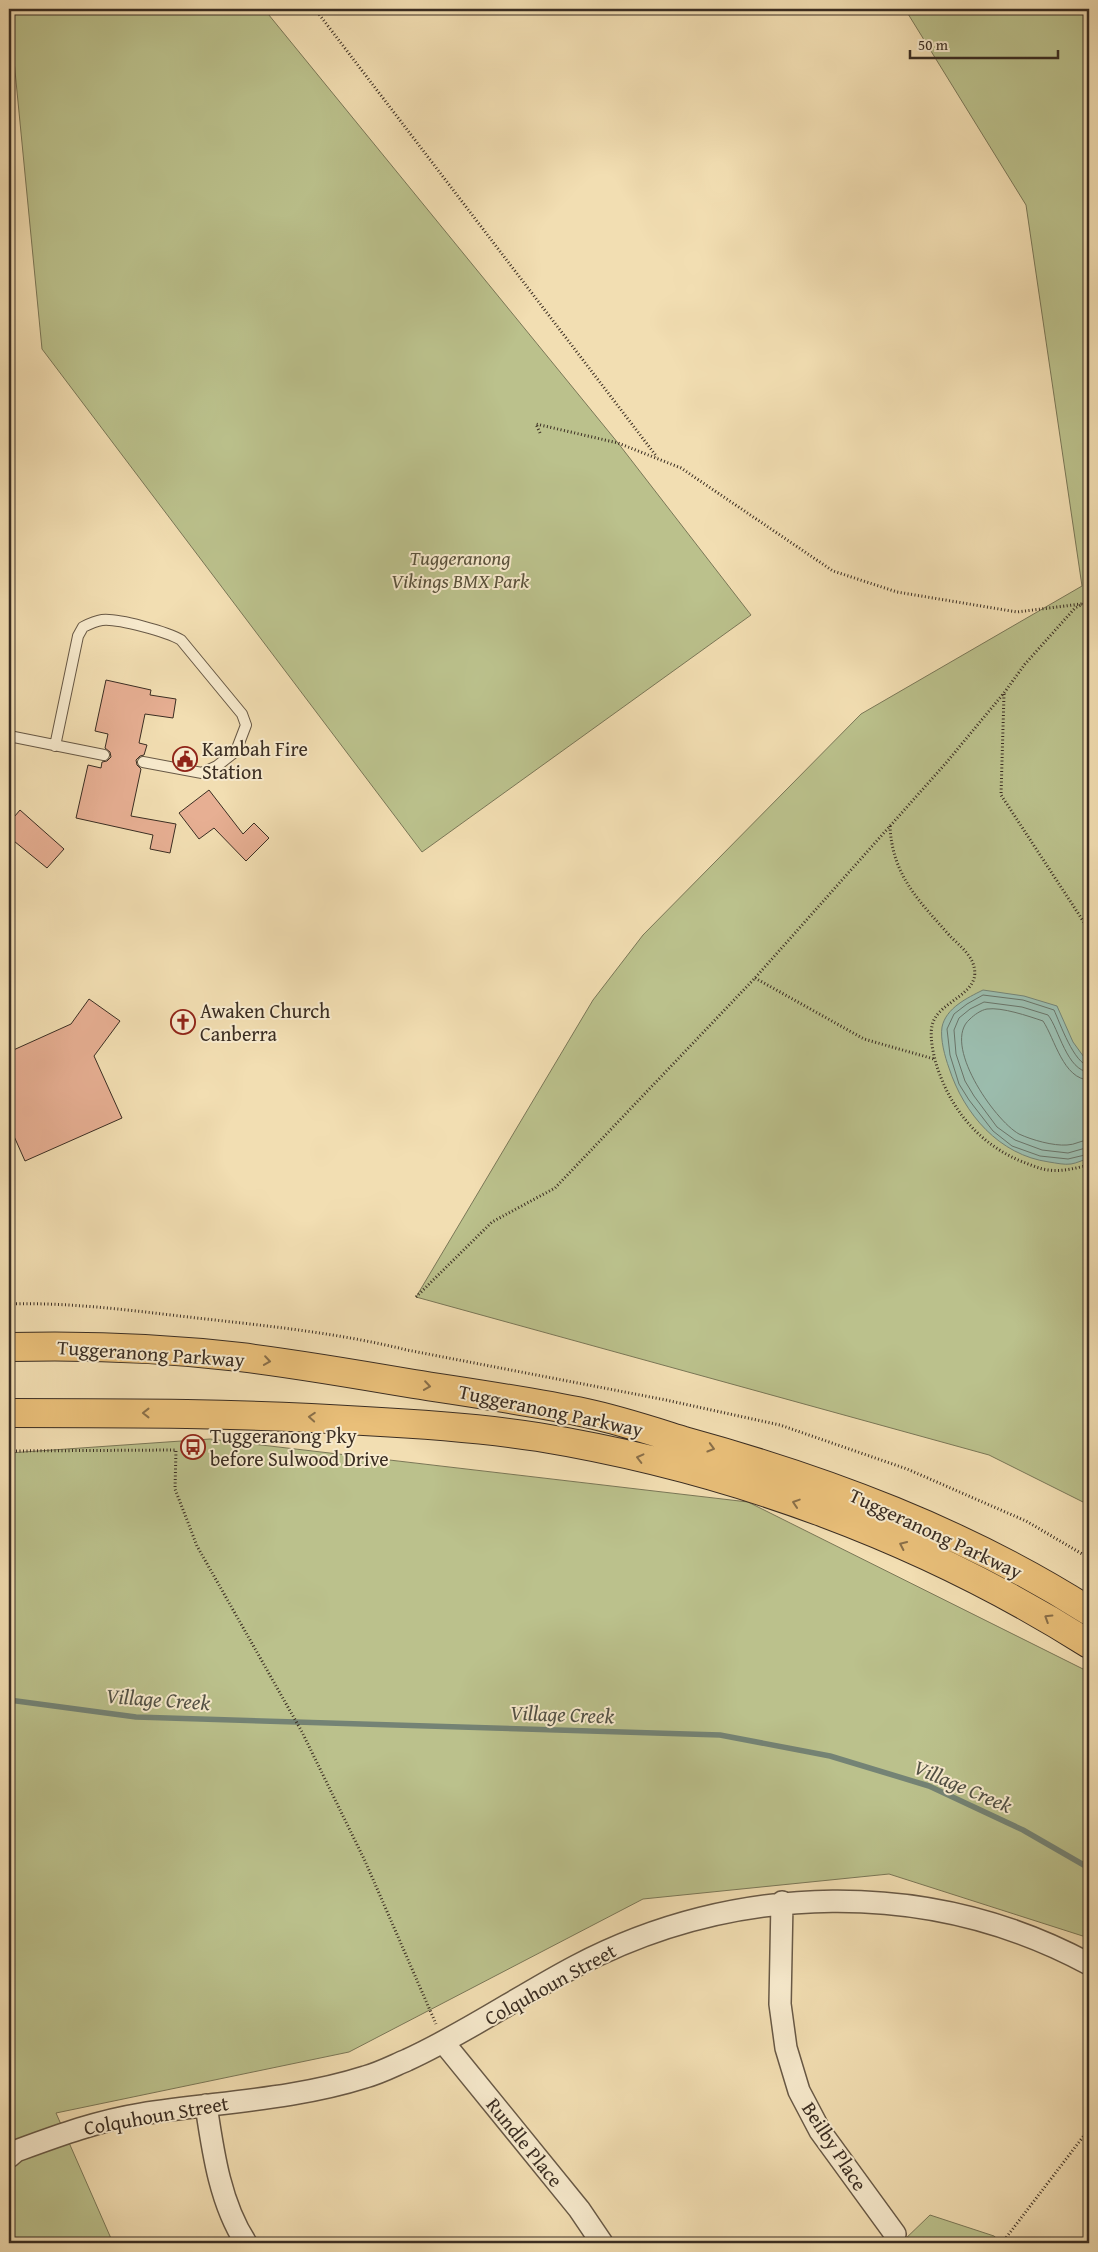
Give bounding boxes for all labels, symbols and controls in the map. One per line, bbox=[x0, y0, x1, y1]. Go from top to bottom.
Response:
scale bar bbox=[910, 28, 1058, 60]
text: 50 m bbox=[918, 34, 949, 55]
park label: Tuggeranong Vikings BMX Park bbox=[391, 543, 530, 595]
place label: Kambah Fire Station bbox=[202, 734, 308, 786]
public building icon: Kambah Fire Station bbox=[172, 746, 198, 772]
place label: Awaken Church Canberra bbox=[200, 996, 330, 1048]
church icon: Awaken Church Canberra bbox=[170, 1009, 196, 1035]
street label: Tuggeranong Parkway bbox=[56, 1332, 246, 1374]
one-way arrow bbox=[263, 1355, 271, 1366]
street label: Tuggeranong Parkway bbox=[456, 1376, 646, 1444]
one-way arrow bbox=[424, 1380, 432, 1391]
one-way arrow bbox=[141, 1408, 149, 1418]
one-way arrow bbox=[307, 1412, 315, 1423]
place label: Tuggeranong Pky before Sulwood Drive bbox=[210, 1421, 389, 1473]
bus stop icon: Tuggeranong Pky before Sulwood Drive bbox=[180, 1434, 206, 1460]
one-way arrow bbox=[707, 1442, 715, 1453]
one-way arrow bbox=[636, 1453, 645, 1464]
street label: Tuggeranong Parkway bbox=[845, 1480, 1027, 1586]
one-way arrow bbox=[792, 1499, 801, 1509]
one-way arrow bbox=[899, 1540, 908, 1551]
one-way arrow bbox=[1044, 1615, 1053, 1625]
water label: Village Creek bbox=[105, 1680, 212, 1718]
water label: Village Creek bbox=[509, 1697, 615, 1731]
water label: Village Creek bbox=[909, 1751, 1017, 1821]
street label: Colquhoun Street bbox=[479, 1936, 621, 2032]
street label: Colquhoun Street bbox=[81, 2088, 231, 2142]
street label: Rundle Place bbox=[480, 2091, 570, 2193]
street label: Beilby Place bbox=[795, 2096, 875, 2196]

